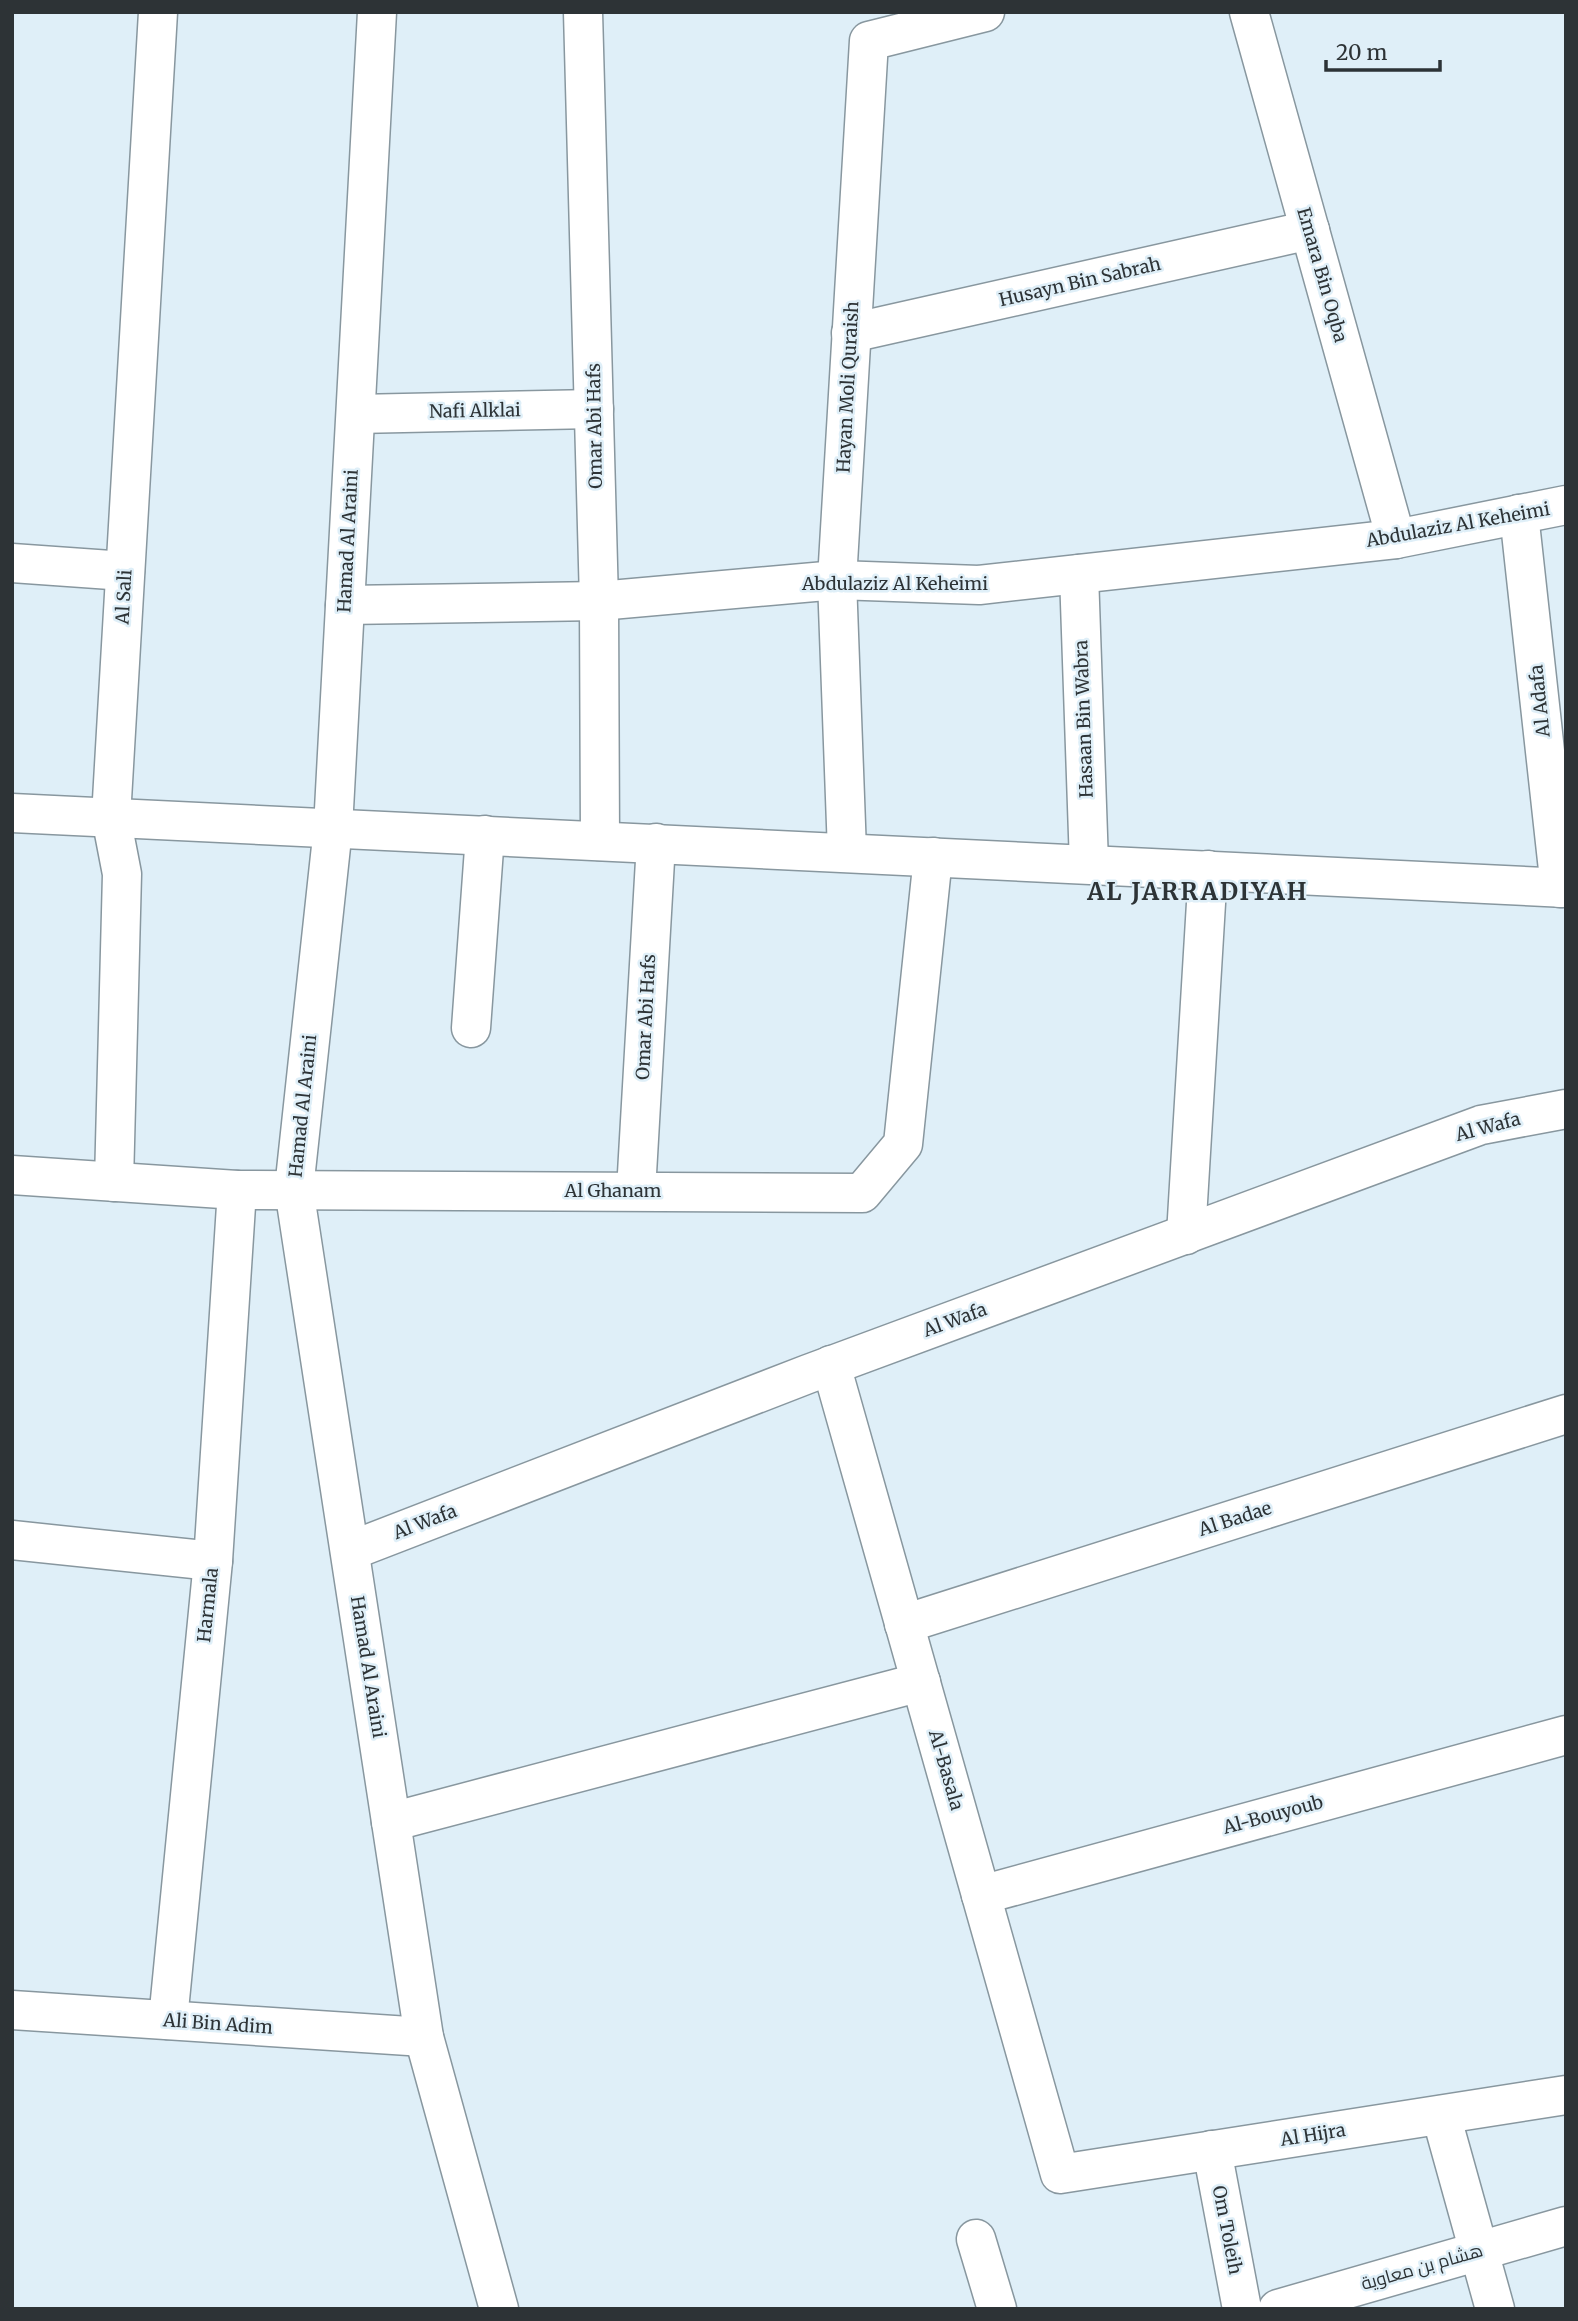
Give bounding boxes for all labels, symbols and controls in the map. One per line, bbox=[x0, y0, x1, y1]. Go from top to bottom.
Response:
scale bar bbox=[1326, 28, 1440, 72]
text: 20 m bbox=[1336, 39, 1388, 66]
street label: Emara Bin Oqba bbox=[1292, 205, 1353, 345]
street label: Husayn Bin Sabrah bbox=[997, 252, 1163, 311]
street label: Hayan Moli Quraish bbox=[832, 300, 863, 473]
street label: Omar Abi Hafs bbox=[582, 363, 607, 489]
street label: Nafi Alklai bbox=[429, 398, 521, 423]
street label: Hamad Al Araini bbox=[332, 469, 363, 613]
street label: Abdulaziz Al Keheimi bbox=[1363, 497, 1552, 552]
street label: Al Sali bbox=[111, 569, 136, 626]
street label: Abdulaziz Al Keheimi bbox=[801, 572, 988, 595]
street label: Hasaan Bin Wabra bbox=[1069, 639, 1098, 798]
street label: Al Adafa bbox=[1524, 663, 1555, 739]
district label: AL JARRADIYAH bbox=[1086, 876, 1309, 907]
street label: Omar Abi Hafs bbox=[631, 953, 660, 1080]
street label: Hamad Al Araini bbox=[284, 1033, 321, 1178]
street label: Al Wafa bbox=[1452, 1107, 1523, 1146]
street label: Al Ghanam bbox=[564, 1179, 662, 1202]
street label: Al Wafa bbox=[919, 1297, 990, 1342]
street label: Al Badae bbox=[1195, 1496, 1274, 1541]
street label: Al Wafa bbox=[389, 1499, 460, 1544]
street label: Harmala bbox=[192, 1566, 223, 1643]
street label: Hamad Al Araini bbox=[346, 1594, 391, 1740]
street label: Al-Basala bbox=[924, 1726, 969, 1813]
street label: Al-Bouyoub bbox=[1219, 1790, 1326, 1839]
street label: Ali Bin Adim bbox=[161, 2008, 274, 2039]
street label: Al Hijra bbox=[1278, 2118, 1347, 2151]
street label: Om Toleih bbox=[1208, 2183, 1247, 2276]
street label: هشام بن معاوية bbox=[1358, 2238, 1486, 2296]

